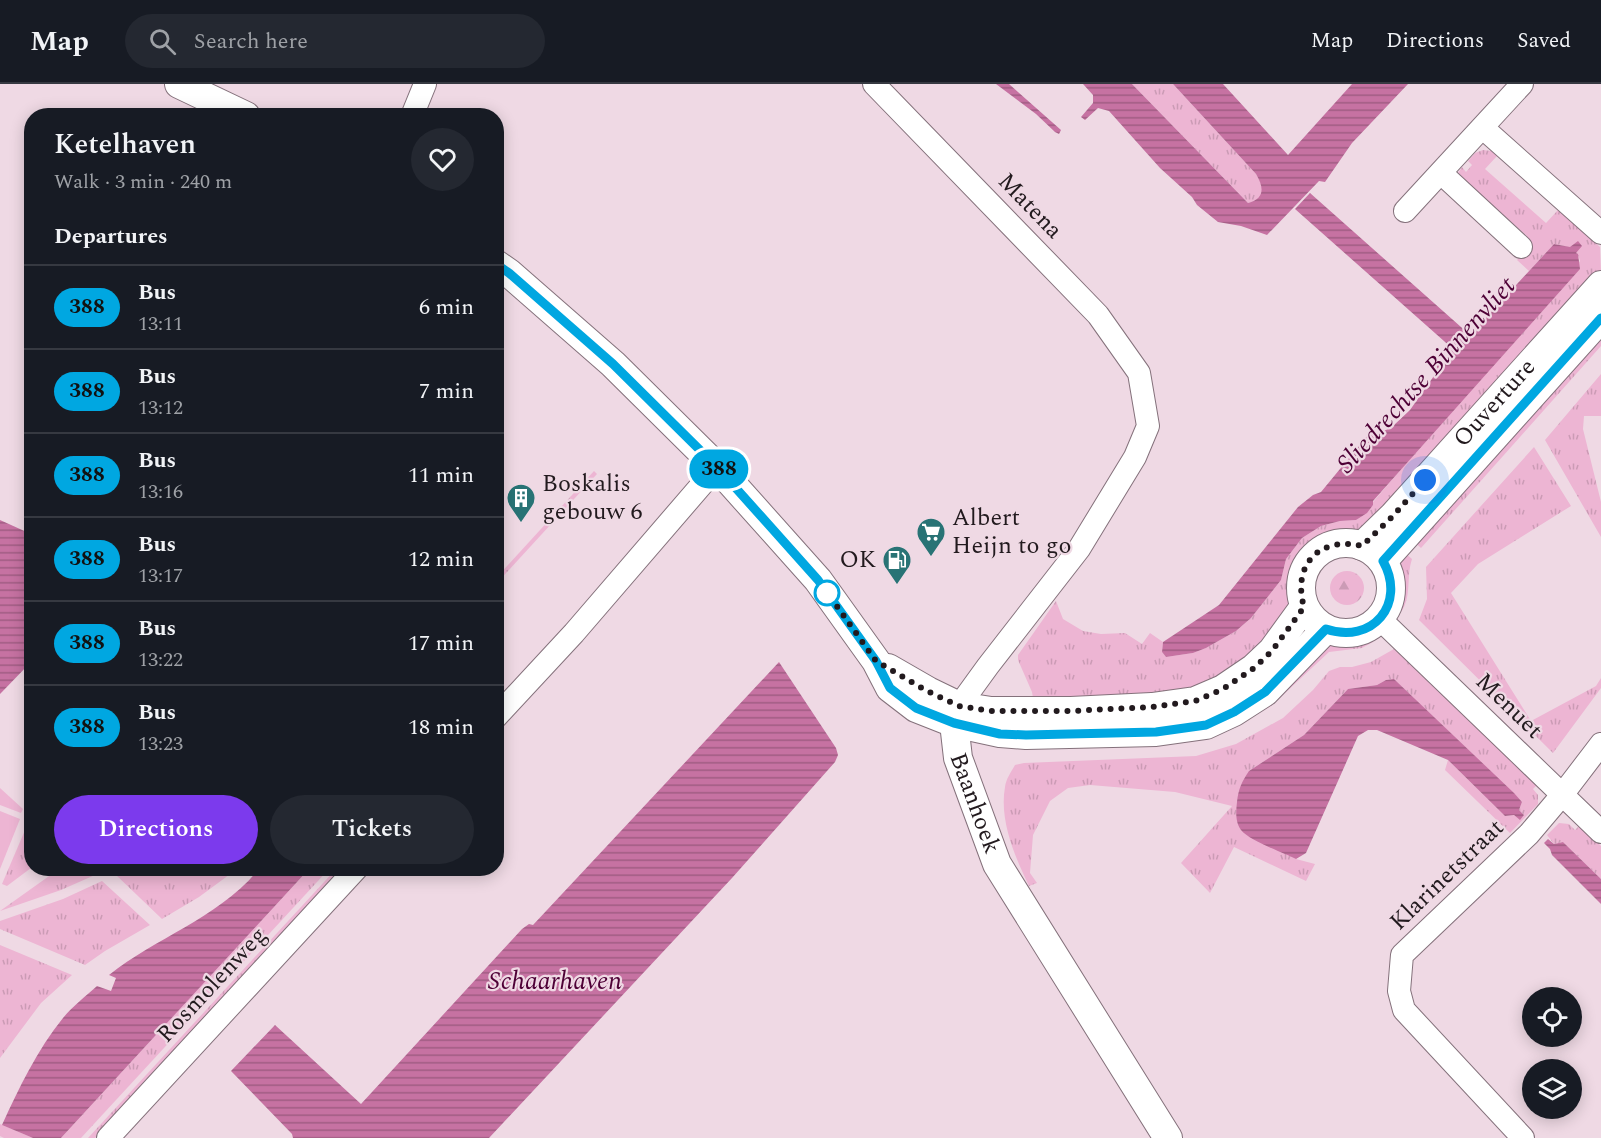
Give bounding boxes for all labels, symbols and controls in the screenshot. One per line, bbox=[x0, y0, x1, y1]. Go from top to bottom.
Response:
search box bbox=[125, 14, 545, 68]
text: Map bbox=[30, 20, 89, 63]
icon: search bbox=[146, 25, 179, 58]
text: Search here bbox=[194, 25, 308, 58]
text: Map bbox=[1311, 25, 1353, 57]
text: Directions bbox=[1386, 25, 1484, 57]
text: Saved bbox=[1517, 25, 1571, 57]
text: Ketelhaven bbox=[54, 123, 196, 166]
button: heart bbox=[411, 128, 474, 191]
street label: Matena bbox=[989, 165, 1071, 248]
text: Walk · 3 min · 240 m bbox=[54, 167, 232, 197]
text: Departures bbox=[54, 220, 168, 253]
water label: Sliedrechtse Binnenvliet bbox=[1327, 267, 1526, 482]
text: Bus bbox=[138, 276, 176, 309]
text: 388 bbox=[69, 291, 105, 323]
text: 6 min bbox=[419, 291, 474, 324]
text: 13:11 bbox=[138, 309, 183, 339]
street label: Ouverture bbox=[1445, 351, 1544, 456]
text: Bus bbox=[138, 360, 176, 393]
text: 388 bbox=[69, 375, 105, 407]
text: 7 min bbox=[419, 375, 474, 408]
text: 13:12 bbox=[138, 393, 183, 423]
text: Bus bbox=[138, 444, 176, 477]
line badge: 388 bbox=[684, 450, 754, 488]
text: 388 bbox=[701, 453, 737, 485]
text: 388 bbox=[69, 459, 105, 491]
text: 11 min bbox=[408, 459, 474, 492]
your location bbox=[1410, 465, 1440, 495]
place label: Boskalis gebouw 6 bbox=[542, 466, 643, 530]
text: 13:16 bbox=[138, 477, 183, 507]
building icon: Boskalis gebouw 6 bbox=[505, 482, 537, 524]
place label: Albert Heijn to go bbox=[952, 500, 1071, 564]
supermarket icon: Albert Heijn to go bbox=[915, 516, 947, 558]
text: Bus bbox=[138, 528, 176, 561]
place label: OK bbox=[839, 542, 876, 578]
text: 388 bbox=[69, 543, 105, 575]
text: 12 min bbox=[408, 543, 474, 576]
fuel station icon: OK bbox=[881, 544, 913, 586]
text: 13:17 bbox=[138, 561, 183, 591]
unlabelled marker bbox=[814, 580, 840, 606]
text: Bus bbox=[138, 612, 176, 645]
text: 388 bbox=[69, 627, 105, 659]
text: 17 min bbox=[408, 627, 474, 660]
text: 13:22 bbox=[138, 645, 183, 675]
street label: Menuet bbox=[1467, 665, 1551, 747]
text: Bus bbox=[138, 696, 176, 729]
text: 388 bbox=[69, 711, 105, 743]
text: 18 min bbox=[408, 711, 474, 744]
text: 13:23 bbox=[138, 729, 183, 759]
street label: Baanhoek bbox=[940, 748, 1010, 859]
button: Directions bbox=[54, 795, 258, 864]
button: Tickets bbox=[270, 795, 474, 864]
street label: Klarinetstraat bbox=[1382, 811, 1512, 939]
street label: Rosmolenweg bbox=[148, 919, 276, 1051]
water label: Schaarhaven bbox=[488, 961, 622, 1001]
map controls bbox=[1522, 987, 1582, 1119]
button: locate bbox=[1522, 987, 1582, 1047]
button: layers bbox=[1522, 1059, 1582, 1119]

